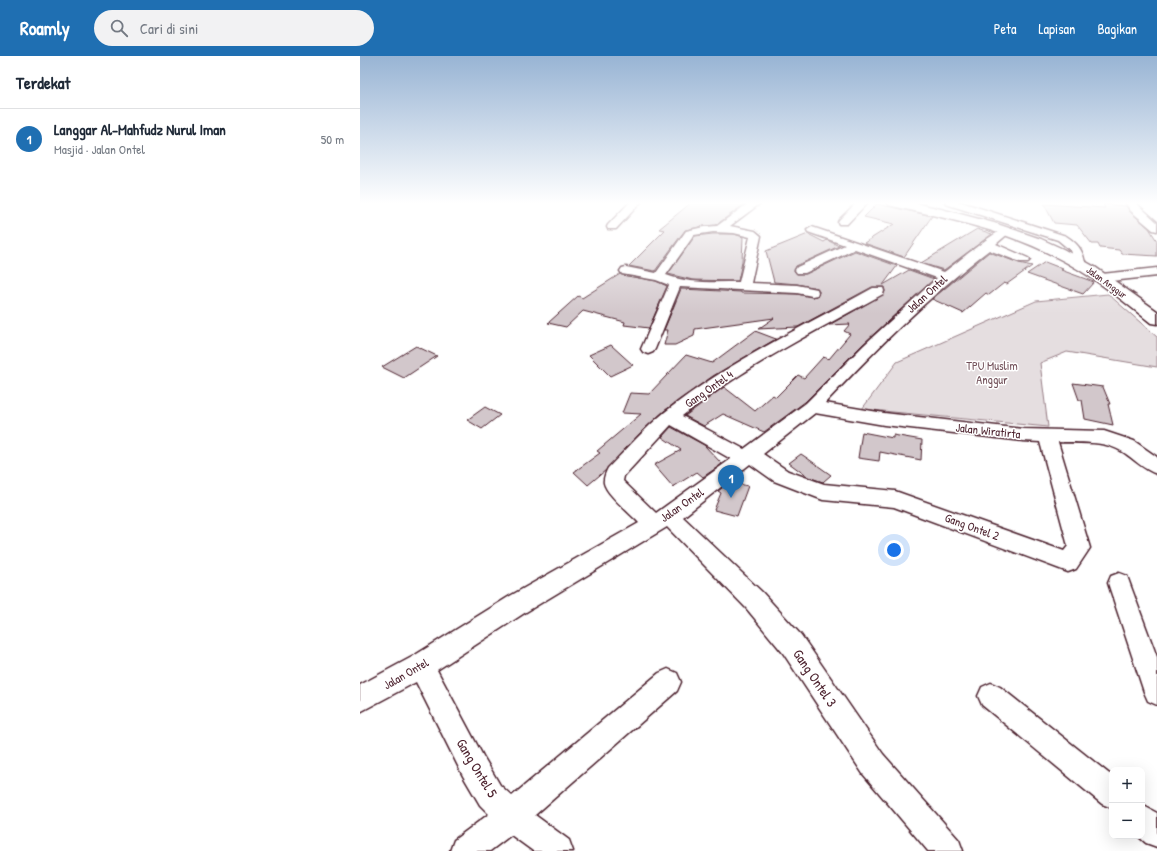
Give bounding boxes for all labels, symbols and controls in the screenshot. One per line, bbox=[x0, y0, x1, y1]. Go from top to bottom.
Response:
search box bbox=[94, 10, 374, 46]
text: Roamly bbox=[20, 15, 70, 41]
icon: search bbox=[108, 17, 130, 39]
text: Cari di sini bbox=[140, 18, 198, 39]
text: Peta bbox=[994, 19, 1016, 38]
text: Lapisan bbox=[1038, 19, 1075, 38]
text: Bagikan bbox=[1097, 19, 1137, 38]
text: Terdekat bbox=[16, 71, 70, 94]
text: Langgar Al-Mahfudz Nurul Iman bbox=[54, 119, 226, 140]
text: 1 bbox=[27, 130, 31, 148]
text: 50 m bbox=[321, 130, 344, 148]
text: Masjid · Jalan Ontel bbox=[54, 140, 145, 158]
street label: Jalan Anggur bbox=[1084, 263, 1130, 302]
street label: Jalan Ontel bbox=[903, 270, 951, 316]
park label: TPU Muslim Anggur bbox=[966, 357, 1018, 388]
street label: Gang Ontel 4 bbox=[681, 365, 737, 411]
street label: Jalan Wiratirta bbox=[955, 419, 1022, 442]
pin: 1 bbox=[718, 465, 744, 498]
street label: Jalan Ontel bbox=[657, 483, 707, 526]
street label: Gang Ontel 2 bbox=[943, 509, 1002, 544]
your location bbox=[884, 540, 904, 560]
street label: Gang Ontel 3 bbox=[788, 645, 842, 711]
street label: Jalan Ontel bbox=[380, 653, 432, 693]
street label: Gang Ontel 5 bbox=[452, 735, 502, 801]
map controls bbox=[1109, 767, 1145, 839]
button: + bbox=[1109, 767, 1145, 803]
button: − bbox=[1109, 803, 1145, 839]

